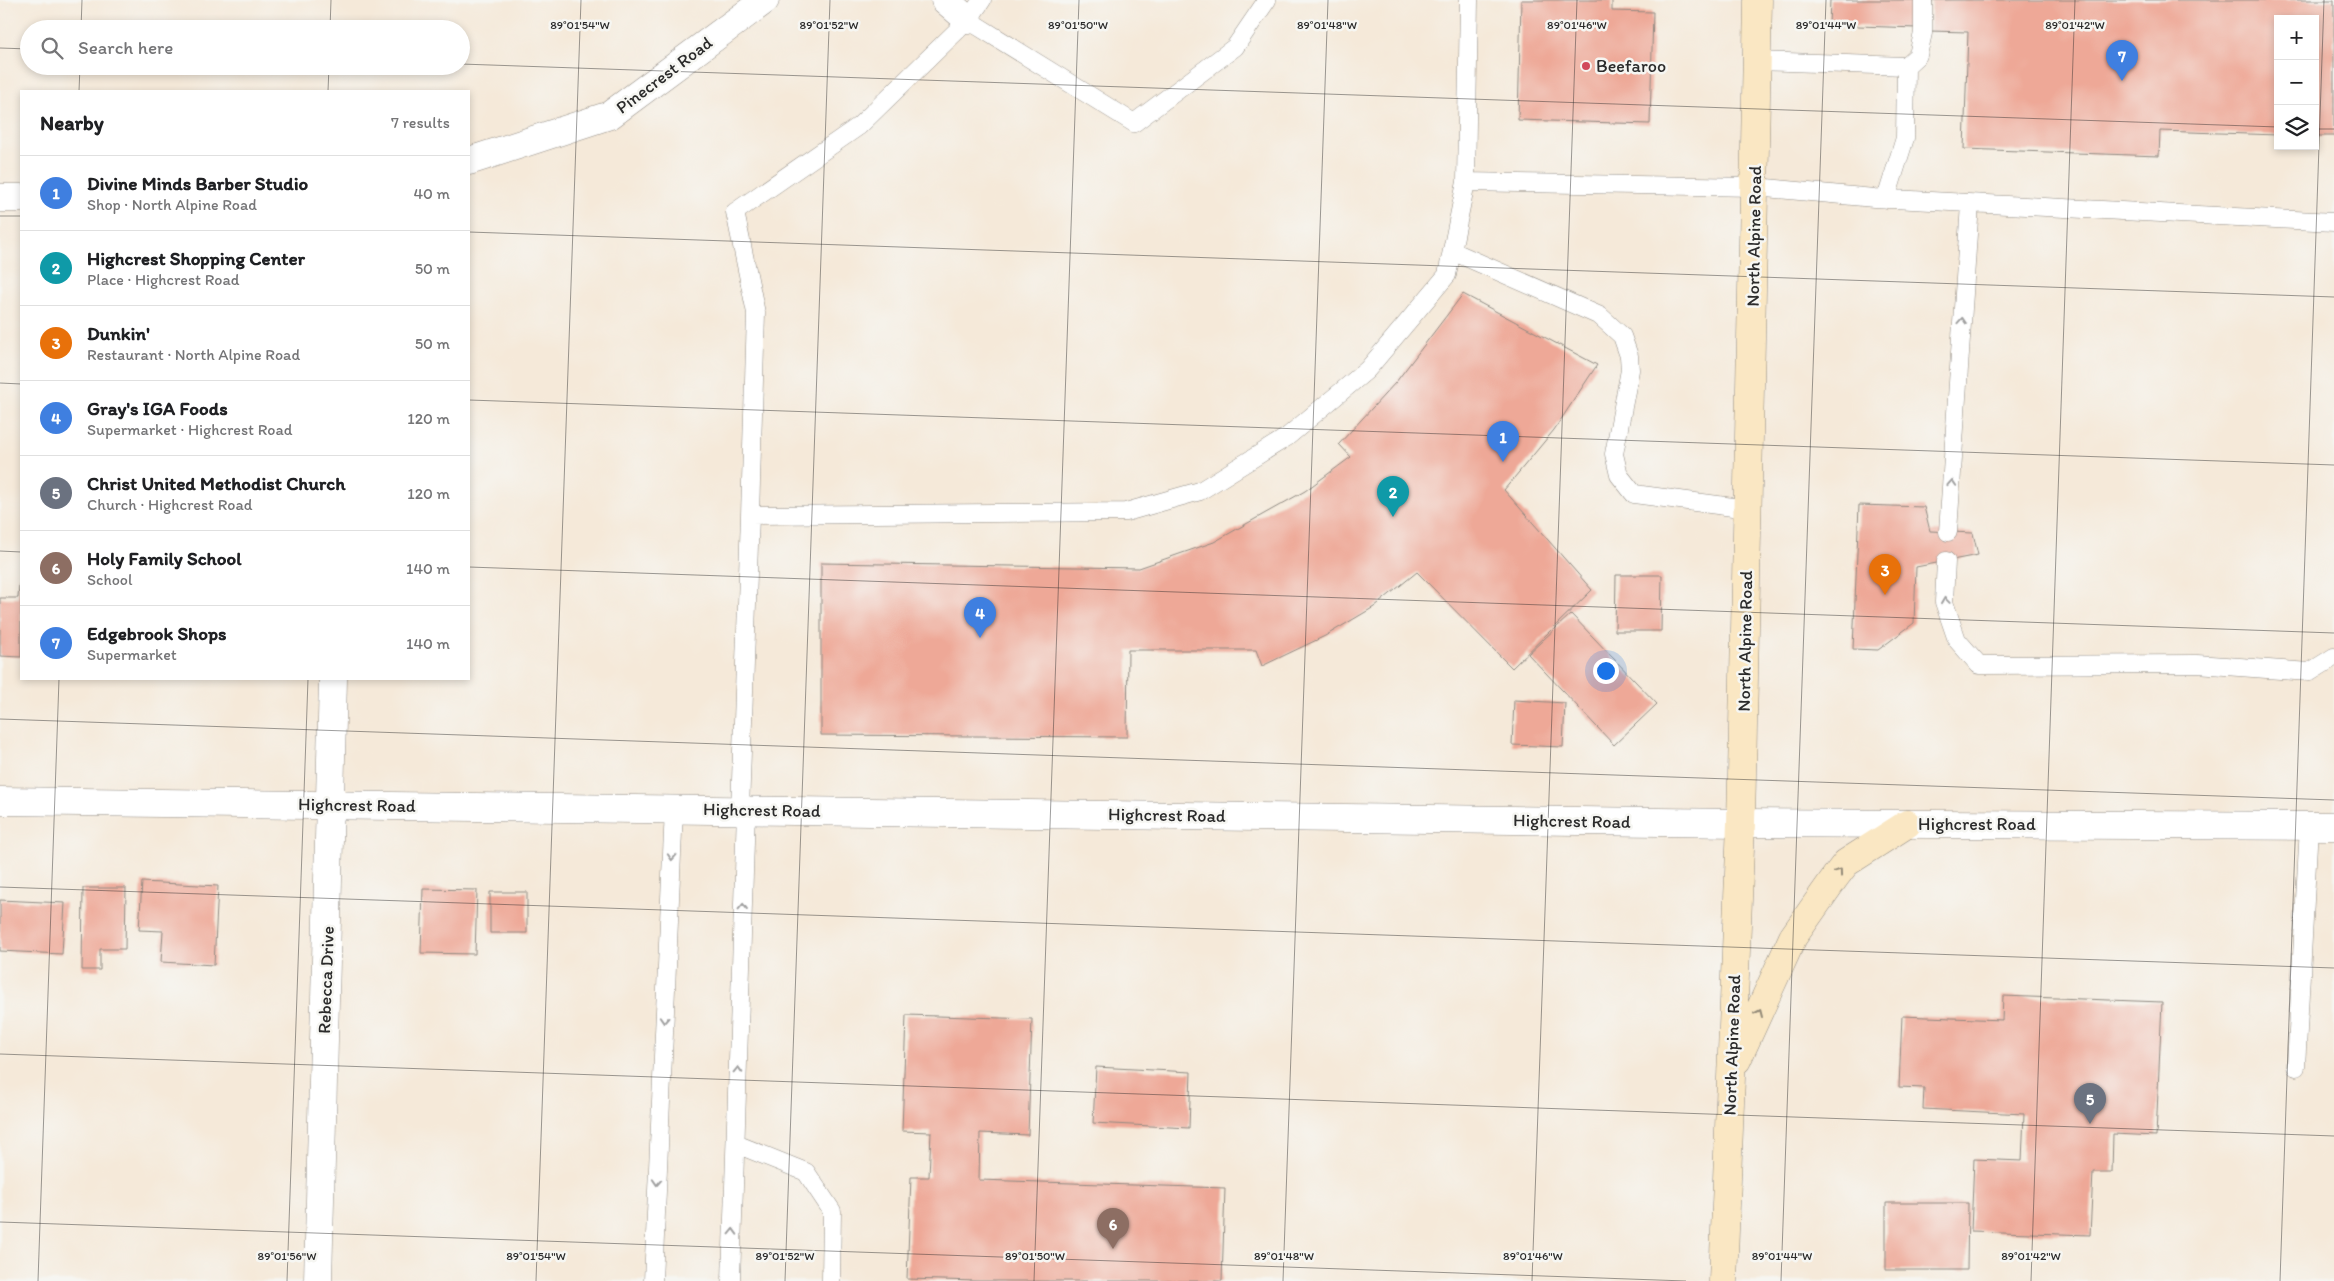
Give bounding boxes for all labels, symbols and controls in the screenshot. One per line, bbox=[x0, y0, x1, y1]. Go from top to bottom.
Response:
map controls bbox=[2274, 15, 2319, 150]
button: + bbox=[2274, 15, 2319, 60]
text: 89°01'54"W bbox=[550, 18, 610, 32]
text: 89°01'52"W bbox=[800, 18, 858, 32]
text: 89°01'50"W bbox=[1048, 18, 1108, 32]
text: 89°01'48"W bbox=[1297, 18, 1357, 32]
text: 89°01'46"W bbox=[1547, 18, 1607, 32]
text: 89°01'44"W bbox=[1796, 18, 1856, 32]
text: 89°01'42"W bbox=[2045, 18, 2105, 32]
search box bbox=[20, 20, 470, 75]
street label: Pinecrest Road bbox=[611, 31, 717, 118]
icon: search bbox=[38, 34, 66, 62]
text: Search here bbox=[78, 36, 173, 59]
pin: 7 bbox=[2106, 40, 2138, 81]
place label: Beefaroo bbox=[1596, 55, 1666, 77]
marker: Beefaroo bbox=[1580, 60, 1592, 72]
button: − bbox=[2274, 60, 2319, 105]
button: layers bbox=[2274, 105, 2319, 150]
text: Nearby bbox=[40, 110, 104, 135]
text: 7 results bbox=[391, 113, 450, 132]
street label: North Alpine Road bbox=[1742, 165, 1766, 307]
text: Divine Minds Barber Studio bbox=[87, 172, 308, 195]
text: 1 bbox=[52, 184, 60, 203]
text: 40 m bbox=[413, 184, 450, 203]
text: Shop · North Alpine Road bbox=[87, 195, 257, 214]
text: Highcrest Shopping Center bbox=[87, 247, 305, 270]
text: 2 bbox=[52, 259, 60, 278]
text: 50 m bbox=[415, 259, 450, 278]
text: Place · Highcrest Road bbox=[87, 270, 240, 289]
one-way arrow bbox=[1957, 317, 1968, 325]
text: Dunkin' bbox=[87, 322, 150, 345]
text: 3 bbox=[52, 334, 60, 353]
text: 50 m bbox=[415, 334, 450, 353]
text: Restaurant · North Alpine Road bbox=[87, 345, 300, 364]
text: Gray's IGA Foods bbox=[87, 397, 228, 420]
text: 4 bbox=[51, 409, 61, 428]
text: 120 m bbox=[407, 409, 450, 428]
text: Supermarket · Highcrest Road bbox=[87, 420, 293, 439]
pin: 1 bbox=[1487, 421, 1519, 462]
text: Christ United Methodist Church bbox=[87, 472, 345, 495]
pin: 2 bbox=[1377, 476, 1409, 517]
one-way arrow bbox=[1946, 479, 1957, 487]
text: 5 bbox=[52, 484, 60, 503]
text: 120 m bbox=[407, 484, 450, 503]
text: Church · Highcrest Road bbox=[87, 495, 253, 514]
text: Holy Family School bbox=[87, 547, 242, 570]
pin: 3 bbox=[1869, 554, 1901, 595]
text: 6 bbox=[52, 559, 60, 578]
text: 140 m bbox=[406, 559, 450, 578]
text: School bbox=[87, 570, 133, 589]
street label: North Alpine Road bbox=[1733, 570, 1757, 712]
pin: 4 bbox=[964, 597, 996, 638]
one-way arrow bbox=[1941, 597, 1951, 606]
text: Edgebrook Shops bbox=[87, 622, 226, 645]
text: 7 bbox=[52, 634, 60, 653]
text: 140 m bbox=[406, 634, 450, 653]
text: Supermarket bbox=[87, 645, 177, 664]
your location bbox=[1593, 658, 1619, 684]
street label: Highcrest Road bbox=[298, 793, 416, 817]
street label: Highcrest Road bbox=[703, 798, 821, 822]
street label: Highcrest Road bbox=[1108, 803, 1226, 827]
street label: Highcrest Road bbox=[1513, 809, 1631, 833]
street label: Highcrest Road bbox=[1918, 813, 2036, 835]
one-way arrow bbox=[666, 854, 677, 862]
one-way arrow bbox=[1833, 868, 1842, 878]
one-way arrow bbox=[738, 903, 748, 911]
street label: Rebecca Drive bbox=[313, 926, 339, 1034]
street label: North Alpine Road bbox=[1719, 974, 1745, 1116]
one-way arrow bbox=[1752, 1009, 1763, 1018]
one-way arrow bbox=[659, 1016, 670, 1024]
one-way arrow bbox=[733, 1066, 743, 1074]
pin: 5 bbox=[2074, 1083, 2106, 1124]
one-way arrow bbox=[652, 1178, 662, 1186]
pin: 6 bbox=[1097, 1208, 1129, 1249]
one-way arrow bbox=[728, 1228, 738, 1236]
text: 89°01'56"W bbox=[258, 1249, 316, 1263]
text: 89°01'54"W bbox=[506, 1249, 566, 1263]
text: 89°01'52"W bbox=[756, 1249, 814, 1263]
text: 89°01'50"W bbox=[1005, 1249, 1065, 1263]
text: 89°01'48"W bbox=[1254, 1249, 1314, 1263]
text: 89°01'46"W bbox=[1503, 1249, 1563, 1263]
text: 89°01'44"W bbox=[1752, 1249, 1812, 1263]
text: 89°01'42"W bbox=[2001, 1249, 2061, 1263]

